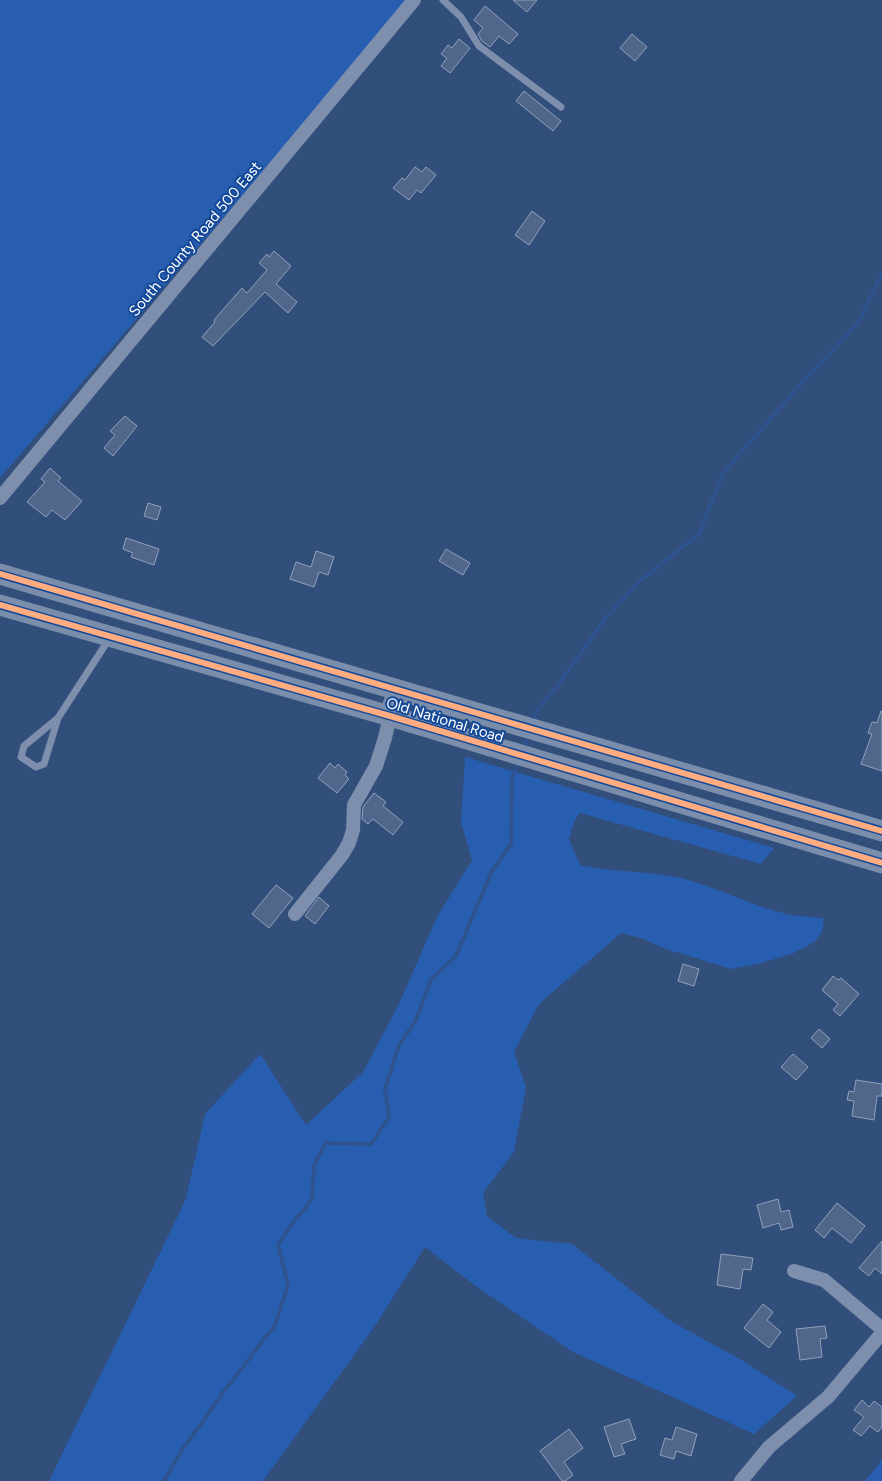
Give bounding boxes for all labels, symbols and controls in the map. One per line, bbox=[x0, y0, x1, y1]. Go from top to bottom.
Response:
street label: South County Road 500 East bbox=[125, 158, 265, 320]
street label: Old National Road bbox=[384, 694, 506, 746]

